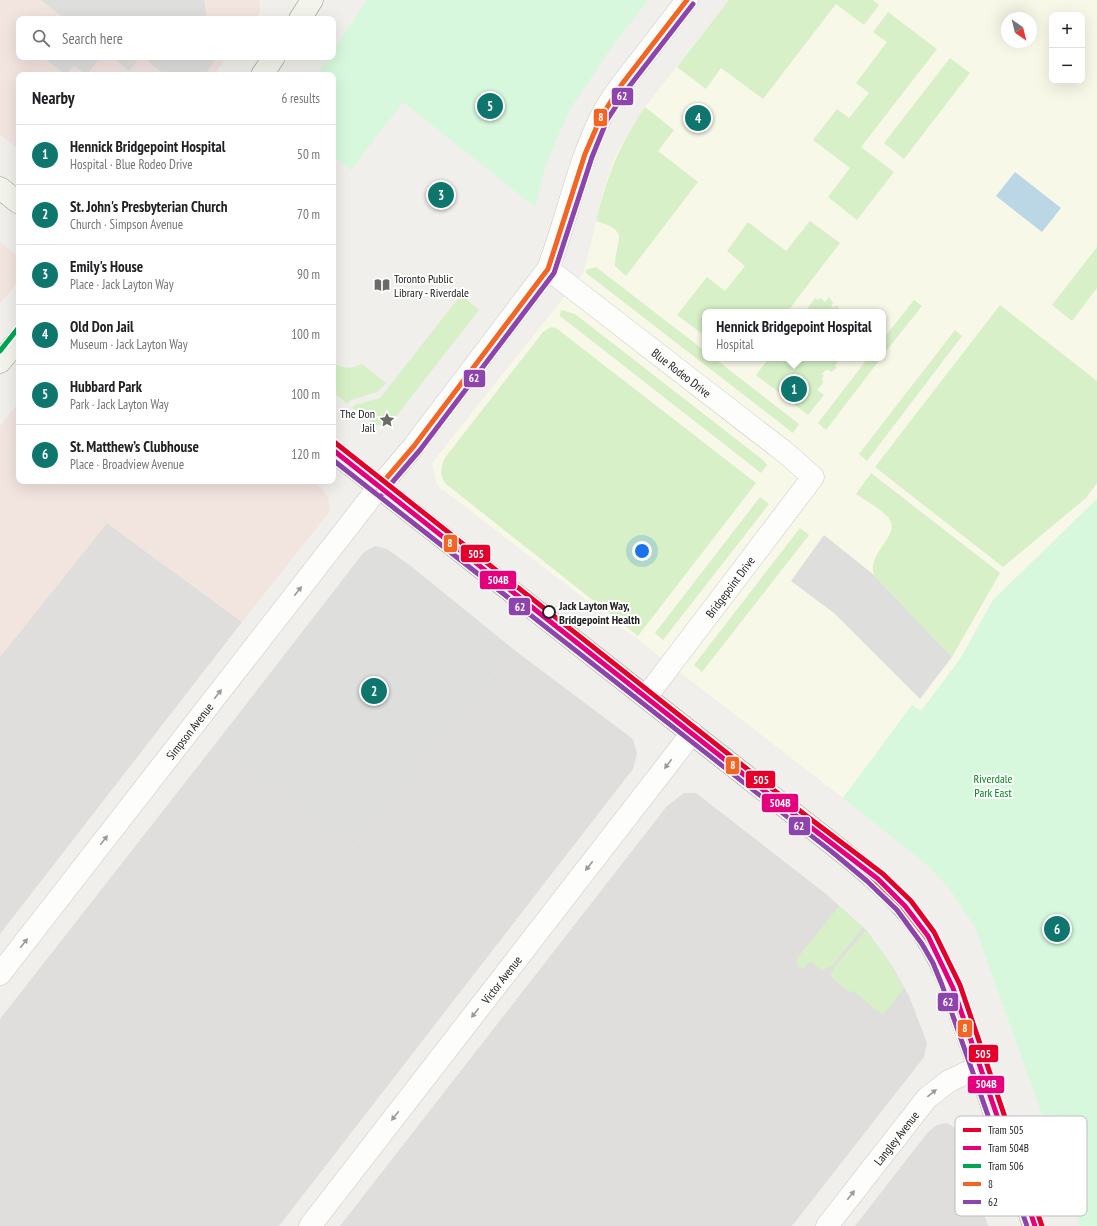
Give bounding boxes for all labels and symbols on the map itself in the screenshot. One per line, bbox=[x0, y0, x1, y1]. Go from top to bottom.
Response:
north arrow bbox=[1001, 12, 1037, 48]
line badge: 62 bbox=[611, 87, 634, 106]
text: 62 bbox=[617, 89, 627, 103]
pin: 5 bbox=[477, 91, 503, 121]
pin: 4 bbox=[685, 103, 711, 133]
line badge: 8 bbox=[593, 108, 608, 127]
text: 8 bbox=[598, 110, 604, 124]
pin: 3 bbox=[428, 180, 454, 210]
place label: Toronto Public Library - Riverdale bbox=[394, 271, 469, 300]
library icon: Toronto Public Library - Riverdale bbox=[373, 276, 391, 294]
street label: Blue Rodeo Drive bbox=[649, 345, 714, 400]
line badge: 62 bbox=[463, 369, 486, 388]
text: 62 bbox=[469, 371, 479, 385]
pin: 1 bbox=[781, 374, 807, 404]
place label: The Don Jail bbox=[340, 406, 375, 435]
place icon: The Don Jail bbox=[378, 411, 396, 429]
line badge: 8 bbox=[443, 534, 458, 553]
text: 8 bbox=[447, 536, 453, 550]
your location bbox=[632, 541, 652, 561]
line badge: 505 bbox=[460, 544, 491, 563]
text: 505 bbox=[468, 547, 484, 561]
street label: Bridgepoint Drive bbox=[702, 553, 758, 621]
line badge: 504B bbox=[479, 570, 517, 590]
text: 504B bbox=[487, 573, 509, 587]
one-way arrow bbox=[294, 586, 302, 597]
line badge: 62 bbox=[508, 597, 531, 616]
place label: Jack Layton Way, Bridgepoint Health bbox=[558, 598, 640, 627]
text: 62 bbox=[515, 600, 525, 614]
marker: Jack Layton Way, Bridgepoint Health bbox=[542, 605, 556, 619]
pin: 2 bbox=[361, 676, 387, 706]
one-way arrow bbox=[214, 688, 222, 699]
street label: Simpson Avenue bbox=[162, 699, 216, 762]
line badge: 8 bbox=[725, 756, 740, 775]
one-way arrow bbox=[664, 758, 673, 769]
text: 8 bbox=[730, 758, 736, 772]
line badge: 505 bbox=[745, 770, 776, 789]
park label: Riverdale Park East bbox=[973, 771, 1013, 800]
text: 505 bbox=[753, 773, 769, 787]
line badge: 504B bbox=[761, 793, 799, 813]
text: 504B bbox=[769, 796, 791, 810]
line badge: 62 bbox=[788, 816, 811, 836]
text: 62 bbox=[794, 819, 804, 833]
one-way arrow bbox=[99, 835, 108, 846]
one-way arrow bbox=[584, 861, 593, 872]
pin: 6 bbox=[1044, 914, 1070, 944]
one-way arrow bbox=[20, 937, 28, 948]
street label: Victor Avenue bbox=[477, 952, 524, 1007]
line badge: 62 bbox=[937, 992, 959, 1012]
text: 62 bbox=[943, 995, 953, 1009]
one-way arrow bbox=[470, 1008, 479, 1019]
line badge: 8 bbox=[957, 1019, 973, 1038]
text: 8 bbox=[962, 1021, 968, 1035]
line badge: 505 bbox=[968, 1044, 999, 1063]
text: 505 bbox=[975, 1047, 991, 1061]
line badge: 504B bbox=[967, 1075, 1005, 1094]
text: 504B bbox=[975, 1077, 997, 1091]
one-way arrow bbox=[927, 1089, 937, 1098]
street label: Langley Avenue bbox=[870, 1108, 922, 1168]
one-way arrow bbox=[391, 1111, 399, 1121]
legend bbox=[955, 1116, 1087, 1216]
text: Tram 505 bbox=[988, 1123, 1024, 1137]
text: Tram 504B bbox=[988, 1141, 1029, 1155]
text: Tram 506 bbox=[988, 1159, 1024, 1173]
text: 8 bbox=[988, 1177, 993, 1191]
one-way arrow bbox=[847, 1190, 856, 1201]
text: 62 bbox=[988, 1195, 998, 1209]

